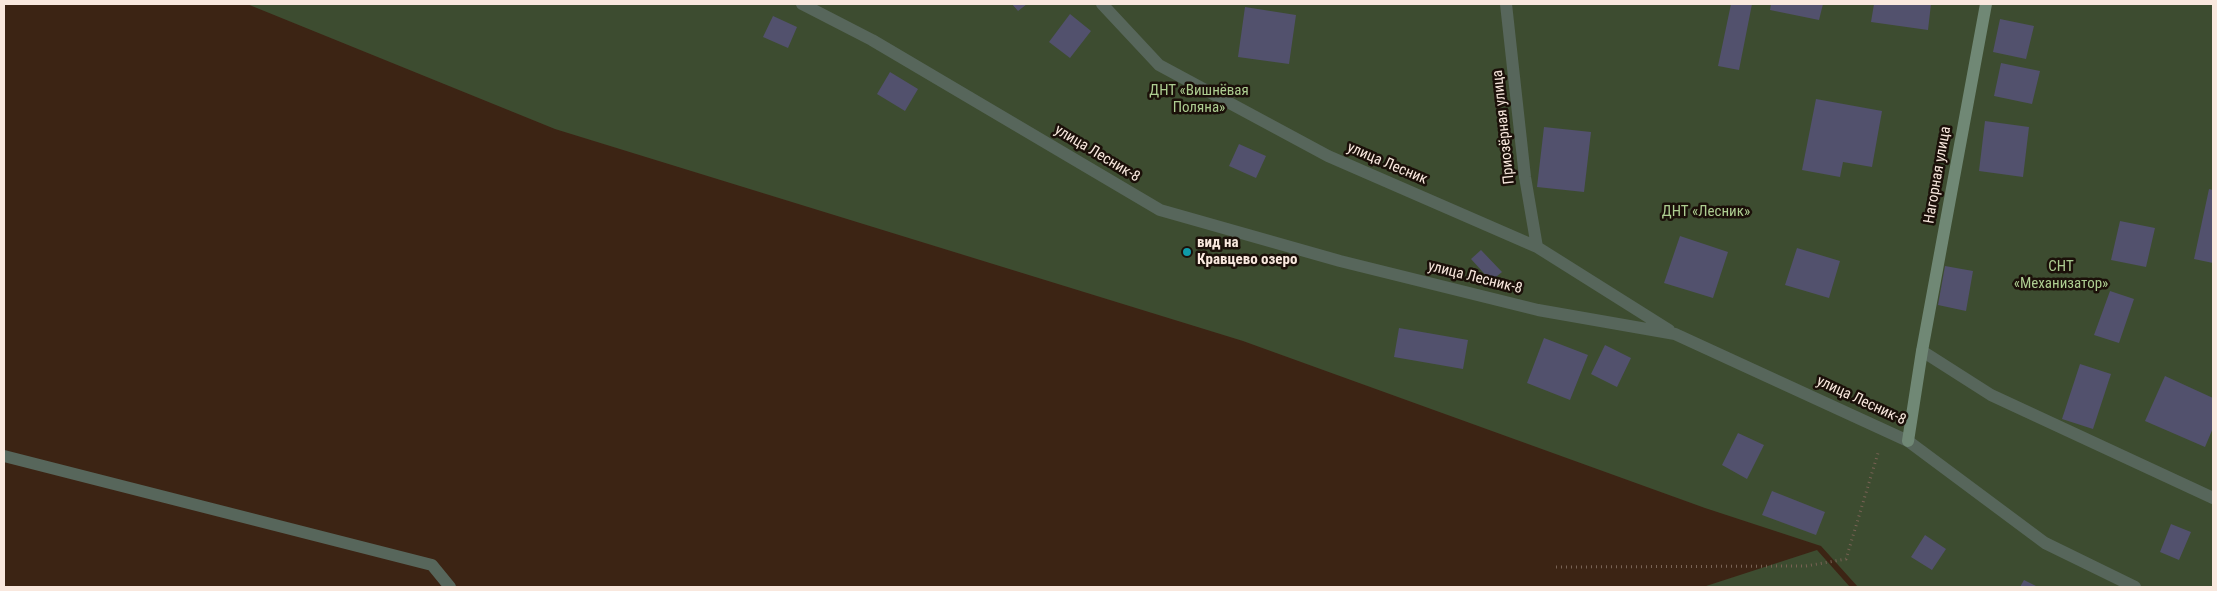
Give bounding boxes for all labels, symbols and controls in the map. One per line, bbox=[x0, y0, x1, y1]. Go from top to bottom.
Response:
street label: Приозёрная улица bbox=[1489, 69, 1519, 185]
park label: ДНТ «Вишнёвая Поляна» bbox=[1149, 82, 1249, 117]
street label: улица Лесник-8 bbox=[1051, 121, 1143, 187]
street label: Нагорная улица bbox=[1921, 125, 1955, 225]
street label: улица Лесник bbox=[1344, 139, 1430, 189]
park label: ДНТ «Лесник» bbox=[1662, 203, 1750, 221]
place label: вид на Кравцево озеро bbox=[1197, 234, 1297, 269]
marker: вид на Кравцево озеро bbox=[1181, 246, 1193, 258]
street label: улица Лесник-8 bbox=[1426, 258, 1524, 298]
park label: СНТ «Механизатор» bbox=[2014, 258, 2108, 293]
street label: улица Лесник-8 bbox=[1813, 372, 1909, 430]

